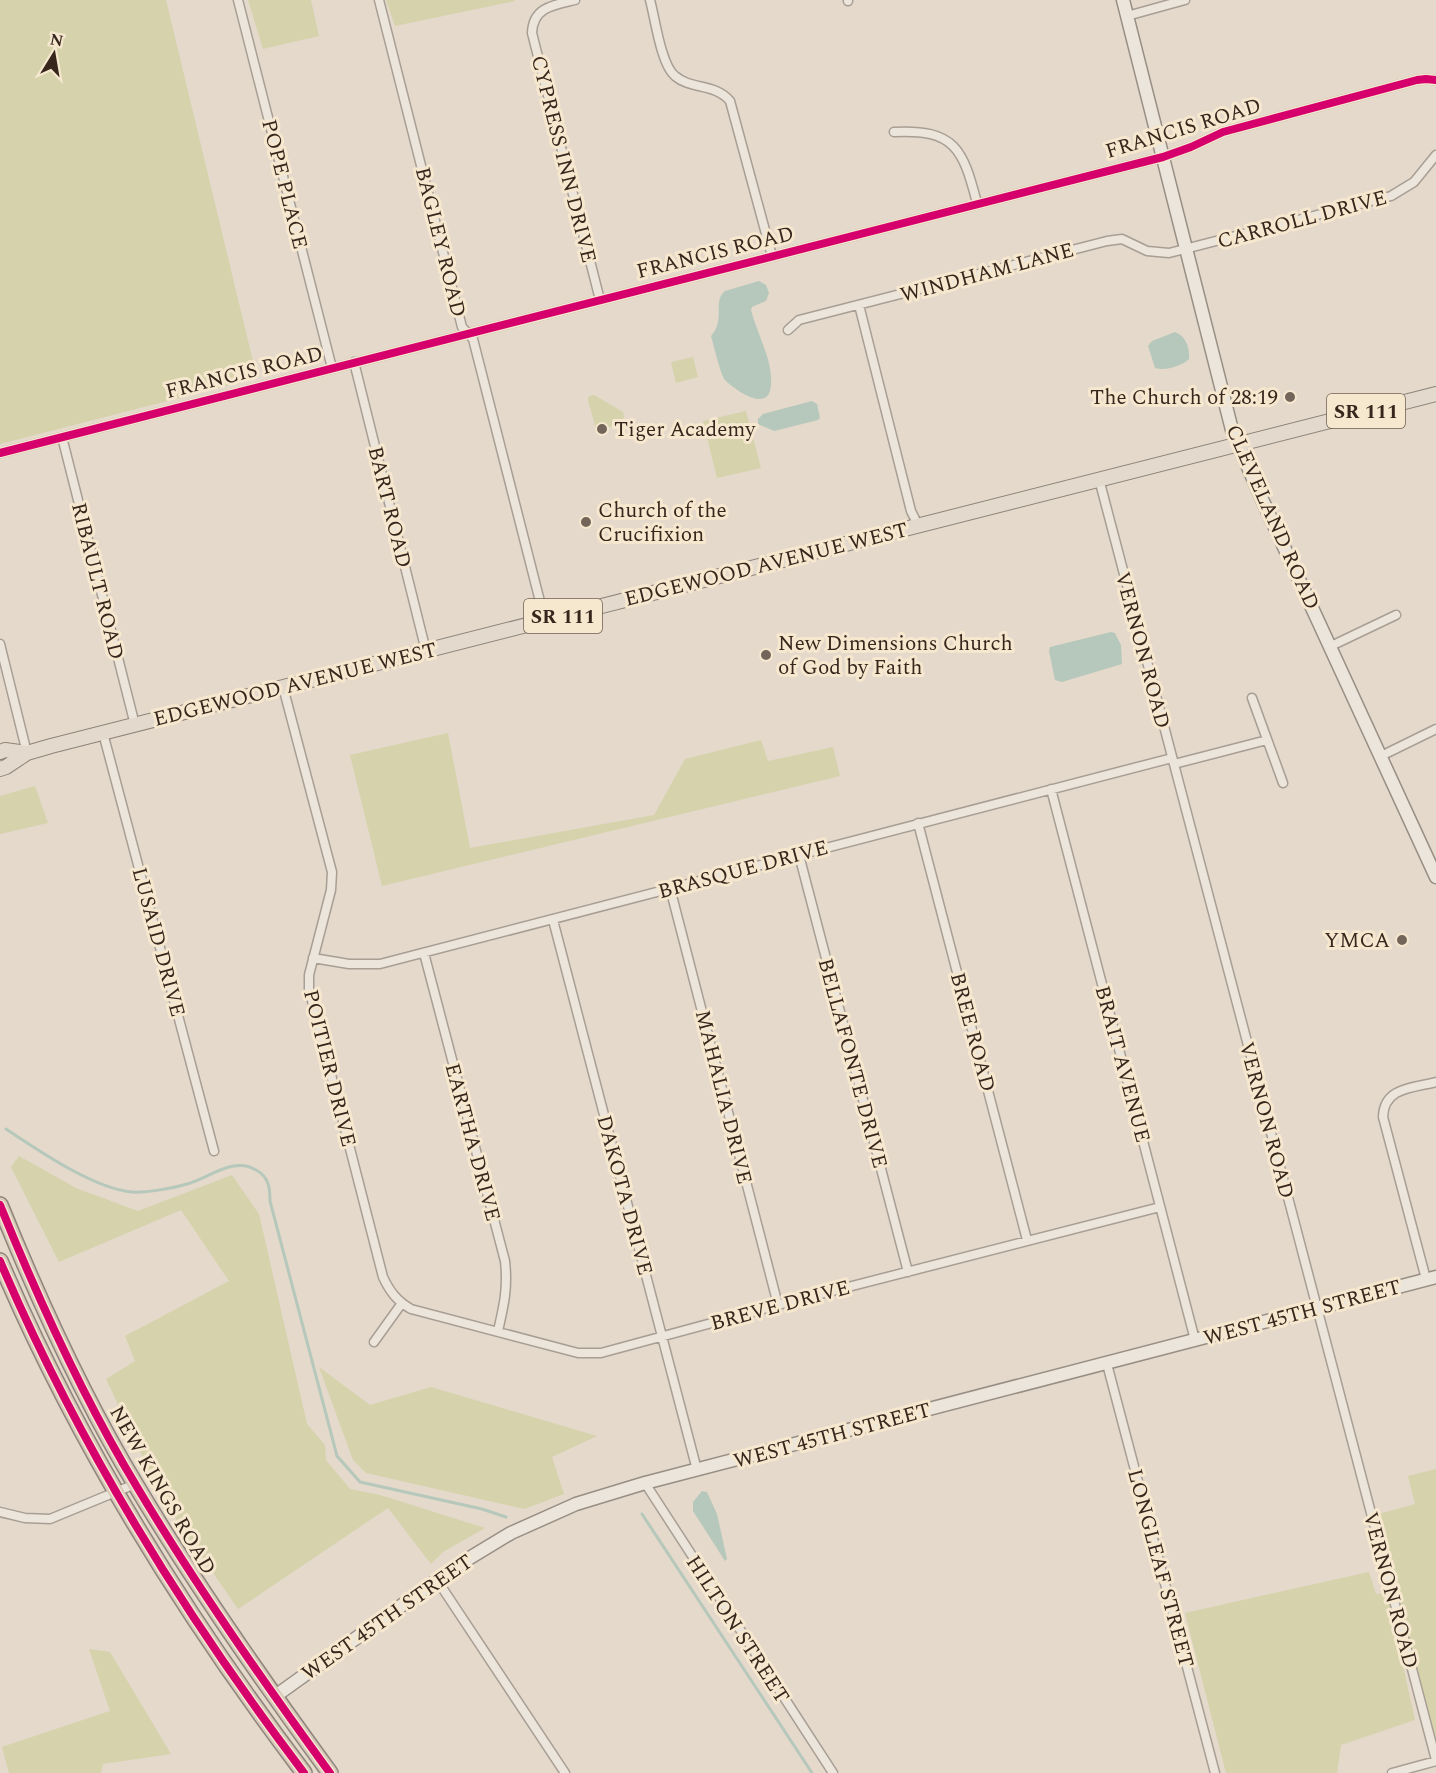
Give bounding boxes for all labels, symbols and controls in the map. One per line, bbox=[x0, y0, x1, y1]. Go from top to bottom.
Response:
north arrow bbox=[24, 24, 84, 84]
text: N bbox=[48, 27, 65, 53]
street label: CYPRESS INN DRIVE bbox=[522, 52, 604, 266]
street label: FRANCIS ROAD bbox=[1101, 90, 1265, 168]
street label: POPE PLACE bbox=[252, 116, 316, 253]
street label: BAGLEY ROAD bbox=[406, 164, 474, 321]
street label: CARROLL DRIVE bbox=[1214, 182, 1391, 258]
street label: FRANCIS ROAD bbox=[633, 218, 797, 288]
street label: WINDHAM LANE bbox=[897, 234, 1078, 312]
street label: FRANCIS ROAD bbox=[162, 338, 326, 408]
place label: The Church of 28:19 bbox=[1090, 382, 1278, 414]
marker: The Church of 28:19 bbox=[1283, 390, 1297, 404]
road number: SR 111 bbox=[1327, 394, 1405, 428]
place label: Tiger Academy bbox=[614, 414, 756, 446]
street label: CLEVELAND ROAD bbox=[1217, 420, 1327, 615]
marker: Tiger Academy bbox=[595, 422, 609, 436]
street label: BART ROAD bbox=[358, 443, 420, 571]
place label: Church of the Crucifixion bbox=[598, 495, 727, 551]
street label: RIBAULT ROAD bbox=[62, 499, 132, 663]
street label: EDGEWOOD AVENUE WEST bbox=[621, 514, 911, 616]
marker: Church of the Crucifixion bbox=[579, 515, 593, 529]
street label: VERNON ROAD bbox=[1106, 568, 1178, 732]
road number: SR 111 bbox=[524, 599, 602, 633]
place label: New Dimensions Church of God by Faith bbox=[778, 628, 1013, 684]
street label: EDGEWOOD AVENUE WEST bbox=[150, 634, 440, 736]
marker: New Dimensions Church of God by Faith bbox=[759, 648, 773, 662]
street label: BRASQUE DRIVE bbox=[655, 832, 832, 908]
street label: LUSAID DRIVE bbox=[123, 864, 193, 1021]
place label: YMCA bbox=[1324, 925, 1390, 957]
marker: YMCA bbox=[1395, 933, 1409, 947]
street label: BELLAFONTE DRIVE bbox=[809, 955, 896, 1172]
street label: BREE ROAD bbox=[941, 969, 1003, 1096]
street label: BRAIT AVENUE bbox=[1086, 982, 1158, 1146]
street label: POITIER DRIVE bbox=[294, 986, 364, 1150]
street label: MAHALIA DRIVE bbox=[686, 1007, 760, 1188]
street label: VERNON ROAD bbox=[1230, 1038, 1302, 1202]
street label: EARTHA DRIVE bbox=[436, 1059, 509, 1225]
street label: DAKOTA DRIVE bbox=[587, 1112, 661, 1279]
street label: WEST 45TH STREET bbox=[1200, 1271, 1404, 1355]
street label: BREVE DRIVE bbox=[707, 1272, 854, 1340]
street label: WEST 45TH STREET bbox=[730, 1394, 934, 1478]
street label: NEW KINGS ROAD bbox=[101, 1400, 224, 1581]
street label: LONGLEAF STREET bbox=[1118, 1465, 1202, 1671]
street label: VERNON ROAD bbox=[1354, 1508, 1426, 1672]
street label: WEST 45TH STREET bbox=[295, 1546, 480, 1689]
street label: HILTON STREET bbox=[677, 1549, 797, 1710]

